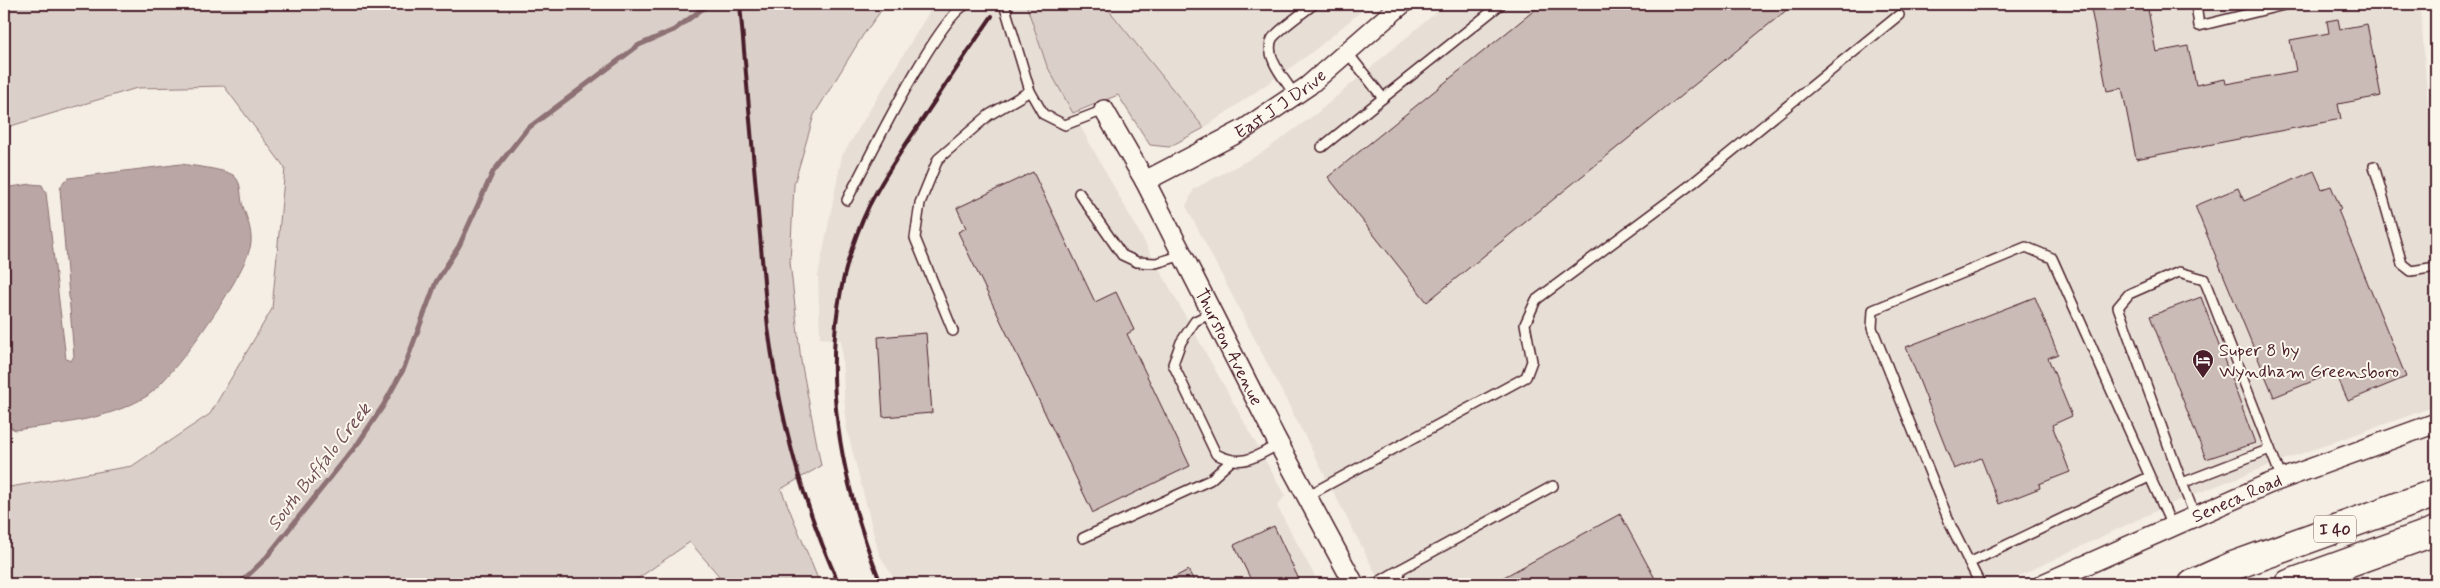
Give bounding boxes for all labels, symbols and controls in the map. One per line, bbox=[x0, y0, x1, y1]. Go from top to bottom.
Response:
street label: East J J Drive bbox=[1231, 64, 1332, 145]
street label: Thurston Avenue bbox=[1189, 285, 1268, 410]
place label: Super 8 by Wyndham Greensboro bbox=[2219, 339, 2399, 384]
hotel icon: Super 8 by Wyndham Greensboro bbox=[2191, 348, 2215, 379]
water label: South Buffalo Creek bbox=[261, 397, 378, 536]
street label: Seneca Road bbox=[2188, 469, 2285, 529]
road number: I 40 bbox=[2314, 516, 2356, 542]

